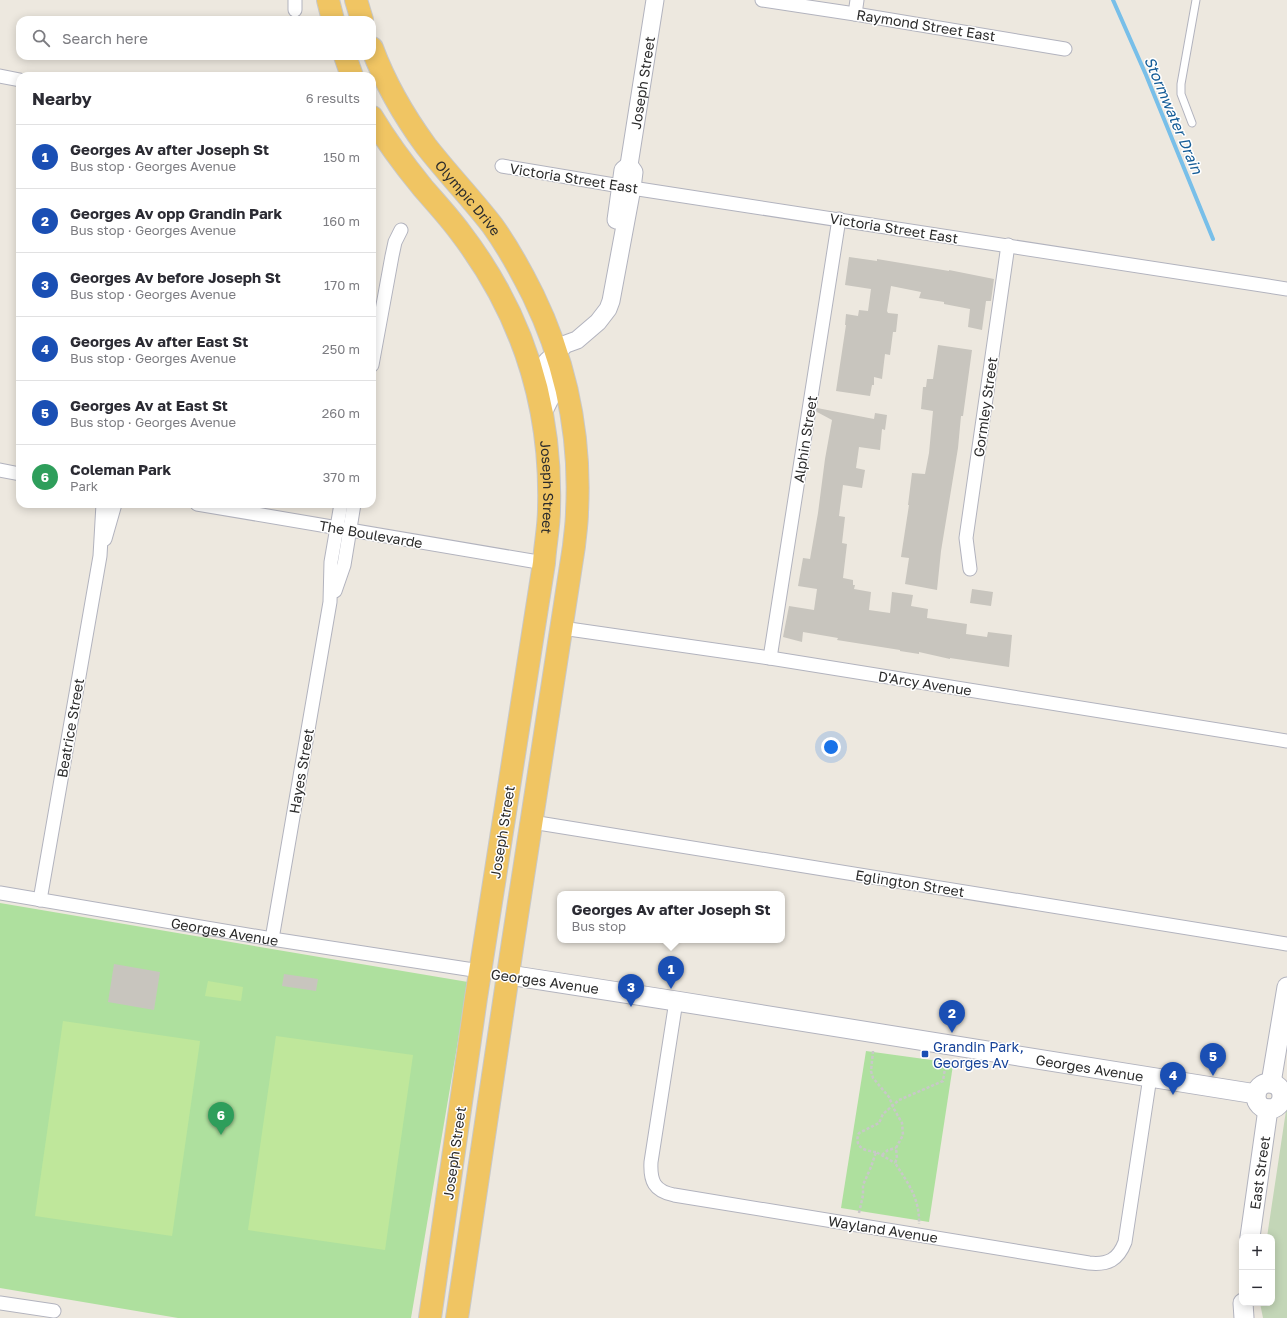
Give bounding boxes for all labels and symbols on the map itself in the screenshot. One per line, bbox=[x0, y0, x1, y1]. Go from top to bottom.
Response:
street label: Raymond Street East bbox=[855, 6, 997, 44]
street label: Joseph Street bbox=[626, 35, 658, 130]
water label: Stormwater Drain bbox=[1141, 54, 1207, 177]
street label: Olympic Drive bbox=[432, 156, 505, 238]
street label: Victoria Street East bbox=[509, 159, 639, 197]
street label: Victoria Street East bbox=[829, 209, 959, 247]
street label: Gormley Street bbox=[970, 356, 1000, 458]
street label: Alphin Street bbox=[790, 394, 820, 484]
street label: Joseph Street bbox=[537, 439, 558, 535]
street label: The Boulevarde bbox=[318, 517, 424, 551]
street label: D'Arcy Avenue bbox=[877, 667, 973, 699]
street label: Beatrice Street bbox=[53, 677, 87, 779]
street label: Hayes Street bbox=[285, 727, 317, 815]
your location bbox=[821, 737, 841, 757]
street label: Joseph Street bbox=[486, 784, 518, 880]
street label: Eglington Street bbox=[854, 866, 966, 900]
street label: Georges Avenue bbox=[170, 914, 280, 948]
pin: 1 bbox=[658, 956, 684, 989]
street label: Georges Avenue bbox=[490, 965, 600, 997]
pin: 3 bbox=[618, 974, 644, 1007]
pin: 2 bbox=[939, 1000, 965, 1033]
place label: Grandin Park, Georges Av bbox=[933, 1038, 1024, 1071]
pin: 5 bbox=[1200, 1043, 1226, 1076]
marker: Grandin Park, Georges Av bbox=[920, 1049, 930, 1059]
street label: Georges Avenue bbox=[1035, 1050, 1145, 1084]
pin: 4 bbox=[1160, 1062, 1186, 1095]
pin: 6 bbox=[208, 1102, 234, 1135]
street label: Joseph Street bbox=[439, 1105, 469, 1201]
street label: East Street bbox=[1245, 1135, 1273, 1211]
street label: Wayland Avenue bbox=[827, 1212, 939, 1246]

